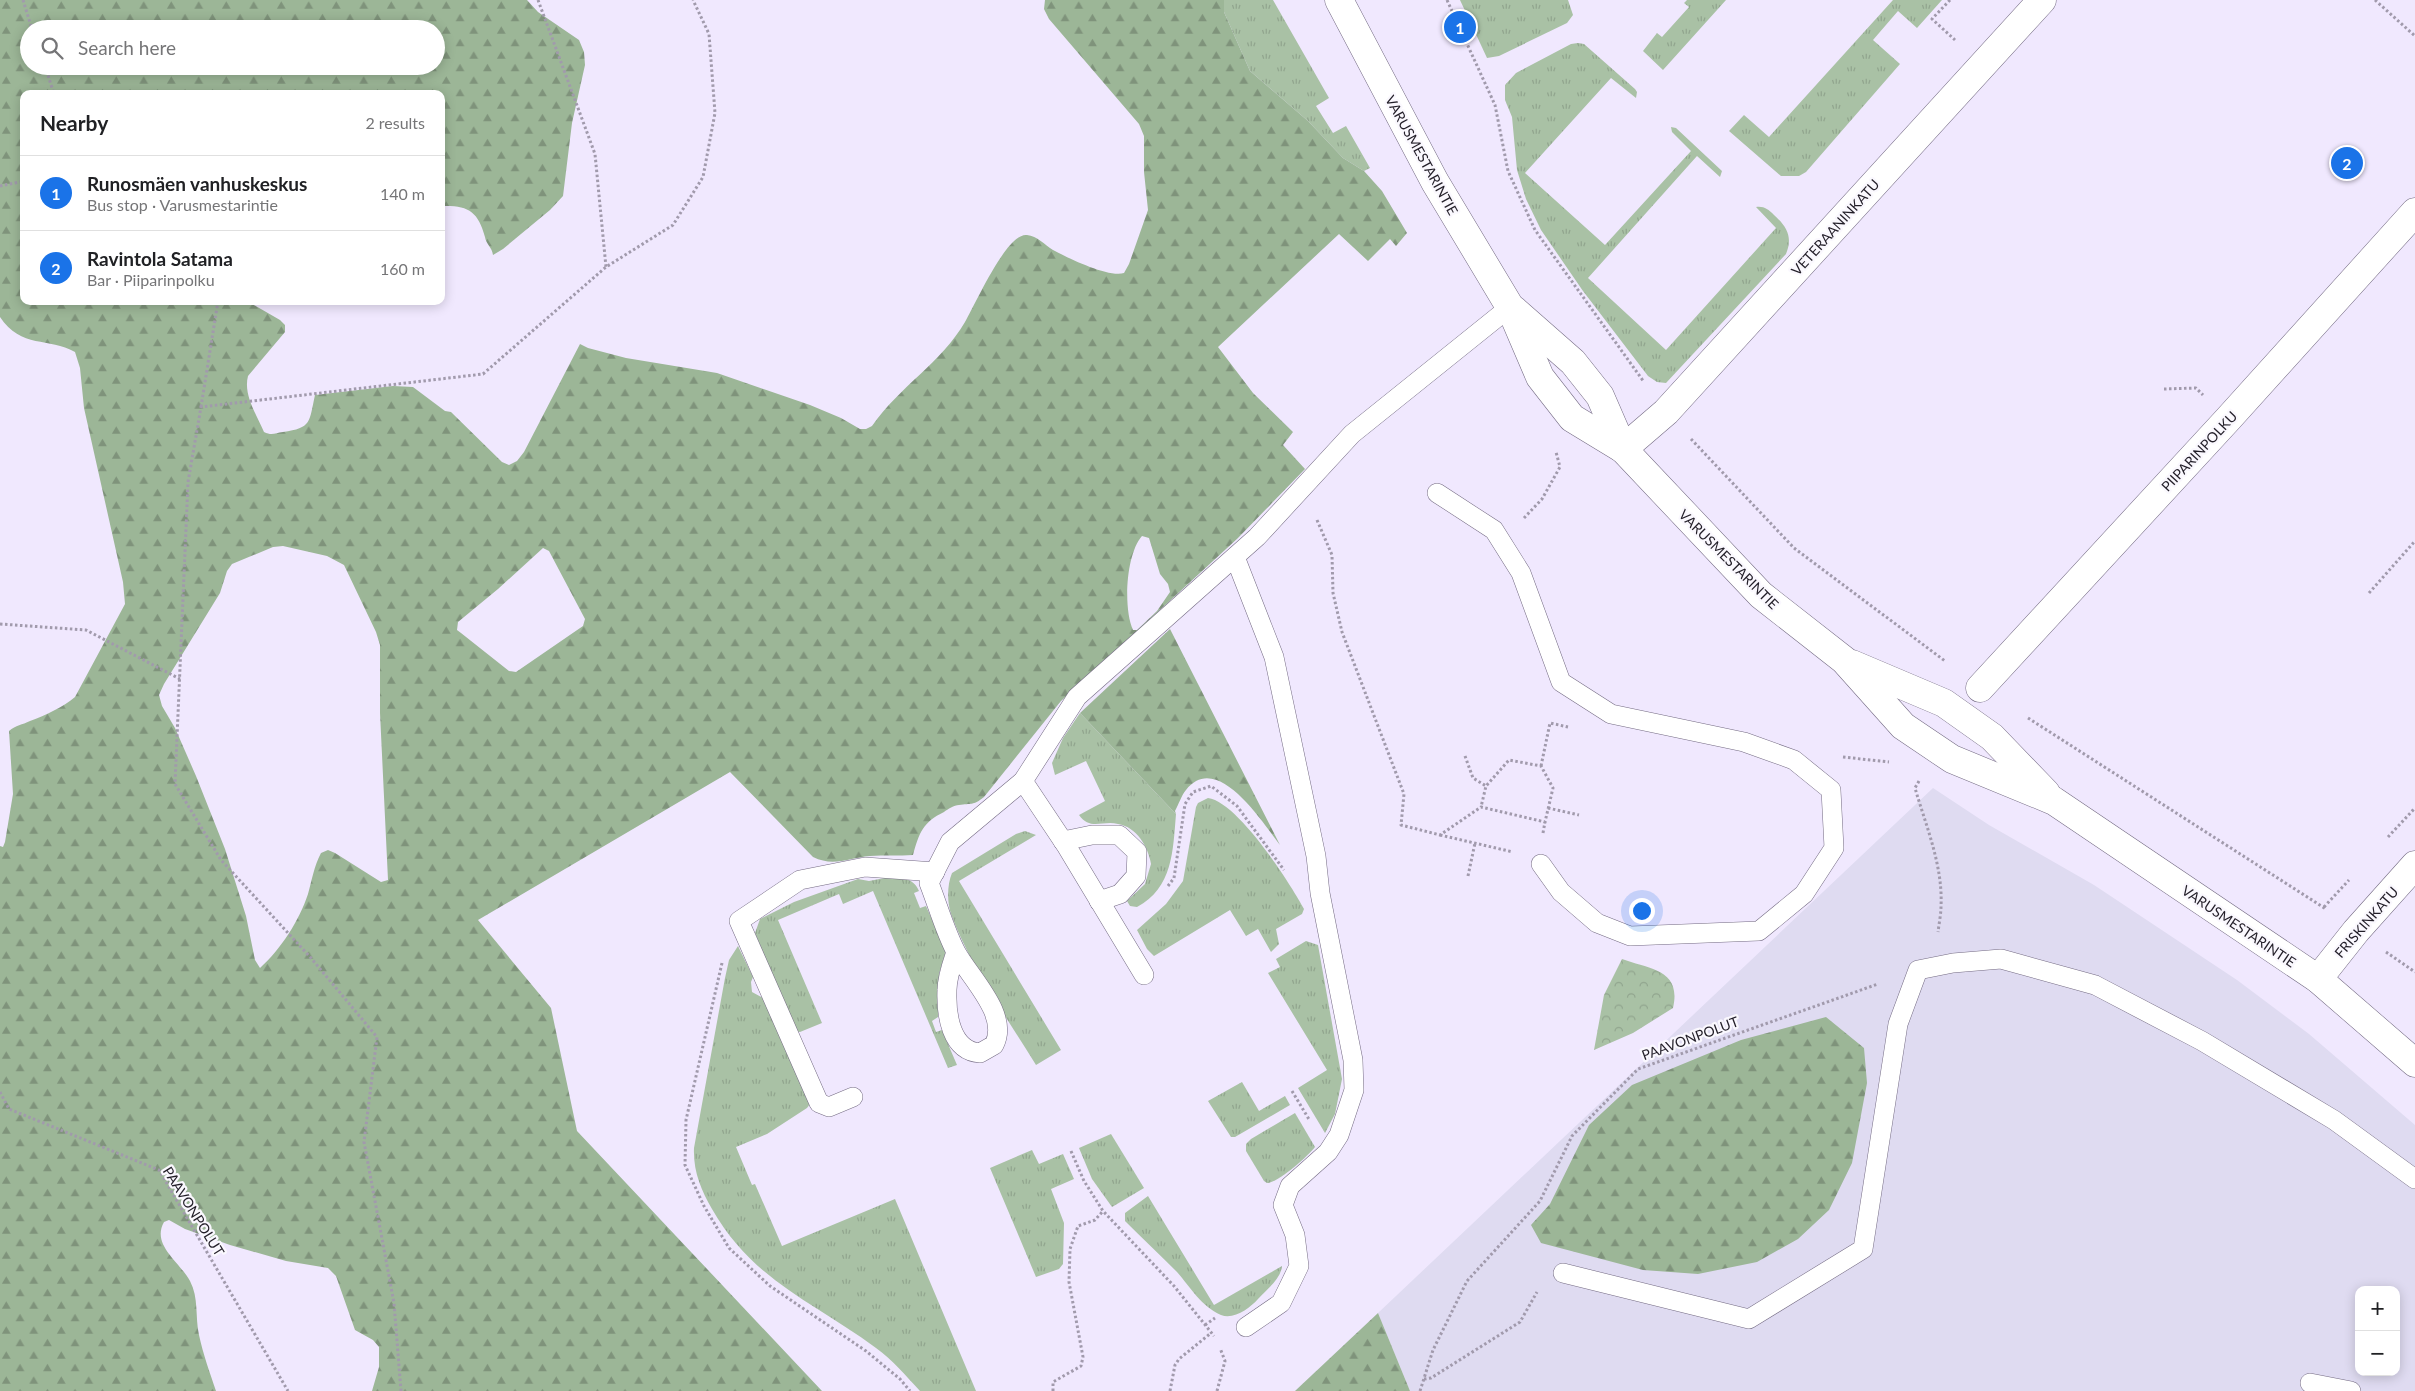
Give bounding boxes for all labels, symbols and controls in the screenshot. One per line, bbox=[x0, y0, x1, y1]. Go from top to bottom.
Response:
pin: 1 bbox=[1444, 8, 1476, 46]
search box bbox=[20, 20, 445, 75]
icon: search bbox=[38, 34, 66, 62]
text: Search here bbox=[78, 36, 176, 59]
street label: VARUSMESTARINTIE bbox=[1382, 92, 1462, 218]
text: Nearby bbox=[40, 110, 108, 135]
text: 2 results bbox=[365, 113, 425, 132]
pin: 2 bbox=[2331, 144, 2363, 182]
text: Runosmäen vanhuskeskus bbox=[87, 172, 307, 195]
street label: VETERAANINKATU bbox=[1787, 176, 1883, 278]
text: 1 bbox=[51, 184, 61, 203]
text: 140 m bbox=[380, 184, 425, 203]
text: Bus stop · Varusmestarintie bbox=[87, 195, 278, 214]
text: Ravintola Satama bbox=[87, 247, 233, 270]
text: 2 bbox=[51, 259, 61, 278]
text: 160 m bbox=[380, 259, 425, 278]
text: Bar · Piiparinpolku bbox=[87, 270, 215, 289]
street label: PIIPARINPOLKU bbox=[2158, 407, 2240, 495]
street label: VARUSMESTARINTIE bbox=[1676, 506, 1782, 612]
street label: VARUSMESTARINTIE bbox=[2179, 882, 2299, 970]
street label: FRISKINKATU bbox=[2331, 883, 2401, 961]
your location bbox=[1629, 898, 1655, 924]
street label: PAAVONPOLUT bbox=[1639, 1012, 1742, 1063]
street label: PAAVONPOLUT bbox=[160, 1163, 229, 1259]
map controls bbox=[2355, 1286, 2400, 1376]
button: + bbox=[2355, 1286, 2400, 1331]
button: − bbox=[2355, 1331, 2400, 1376]

